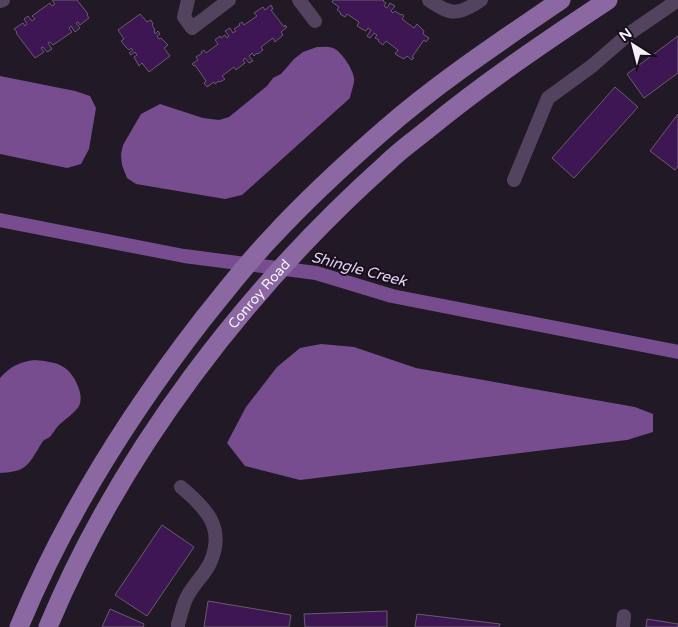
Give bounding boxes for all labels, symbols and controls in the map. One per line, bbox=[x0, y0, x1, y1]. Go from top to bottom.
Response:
north arrow bbox=[608, 20, 658, 70]
text: N bbox=[616, 25, 635, 45]
water label: Shingle Creek bbox=[309, 248, 410, 291]
street label: Conroy Road bbox=[225, 256, 294, 332]

